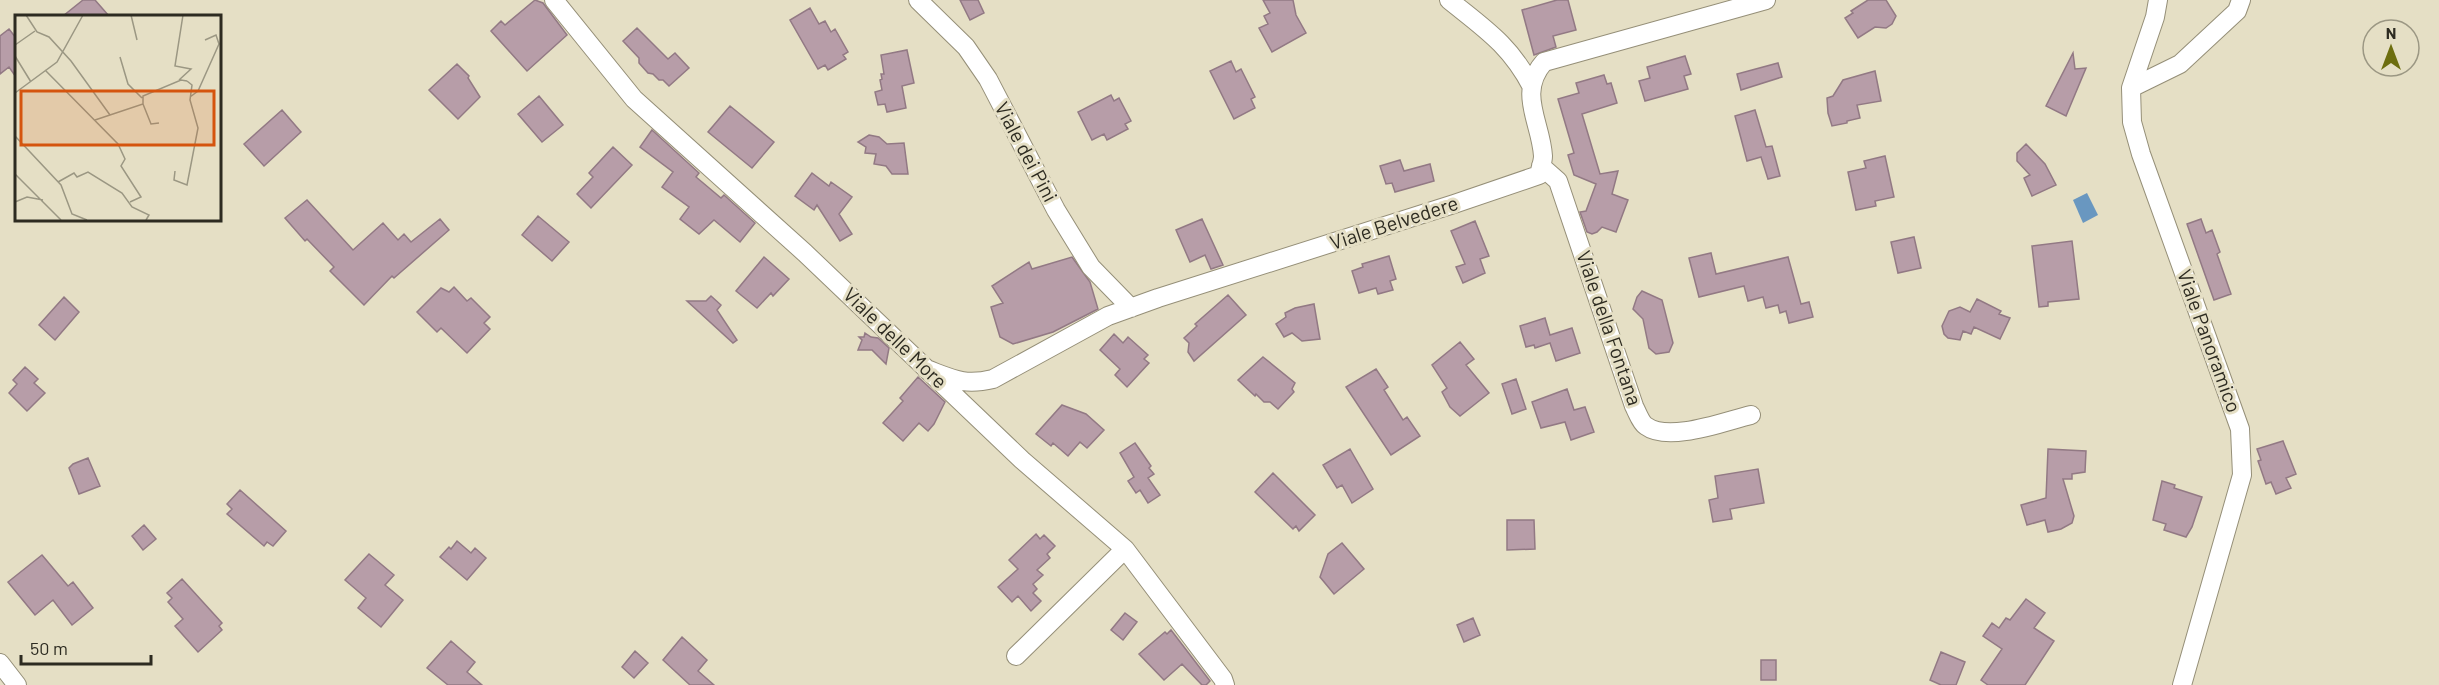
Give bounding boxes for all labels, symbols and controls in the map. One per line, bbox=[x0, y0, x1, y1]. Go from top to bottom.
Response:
inset map bbox=[15, 15, 220, 220]
north arrow bbox=[2361, 18, 2421, 78]
text: N bbox=[2386, 23, 2396, 42]
street label: Viale dei Pini bbox=[990, 97, 1063, 206]
street label: Viale Belvedere bbox=[1327, 190, 1461, 254]
street label: Viale della Fontana bbox=[1572, 247, 1648, 408]
street label: Viale Panoramico bbox=[2173, 266, 2247, 415]
street label: Viale delle More bbox=[839, 282, 953, 393]
scale bar bbox=[21, 628, 152, 666]
text: 50 m bbox=[30, 637, 68, 659]

